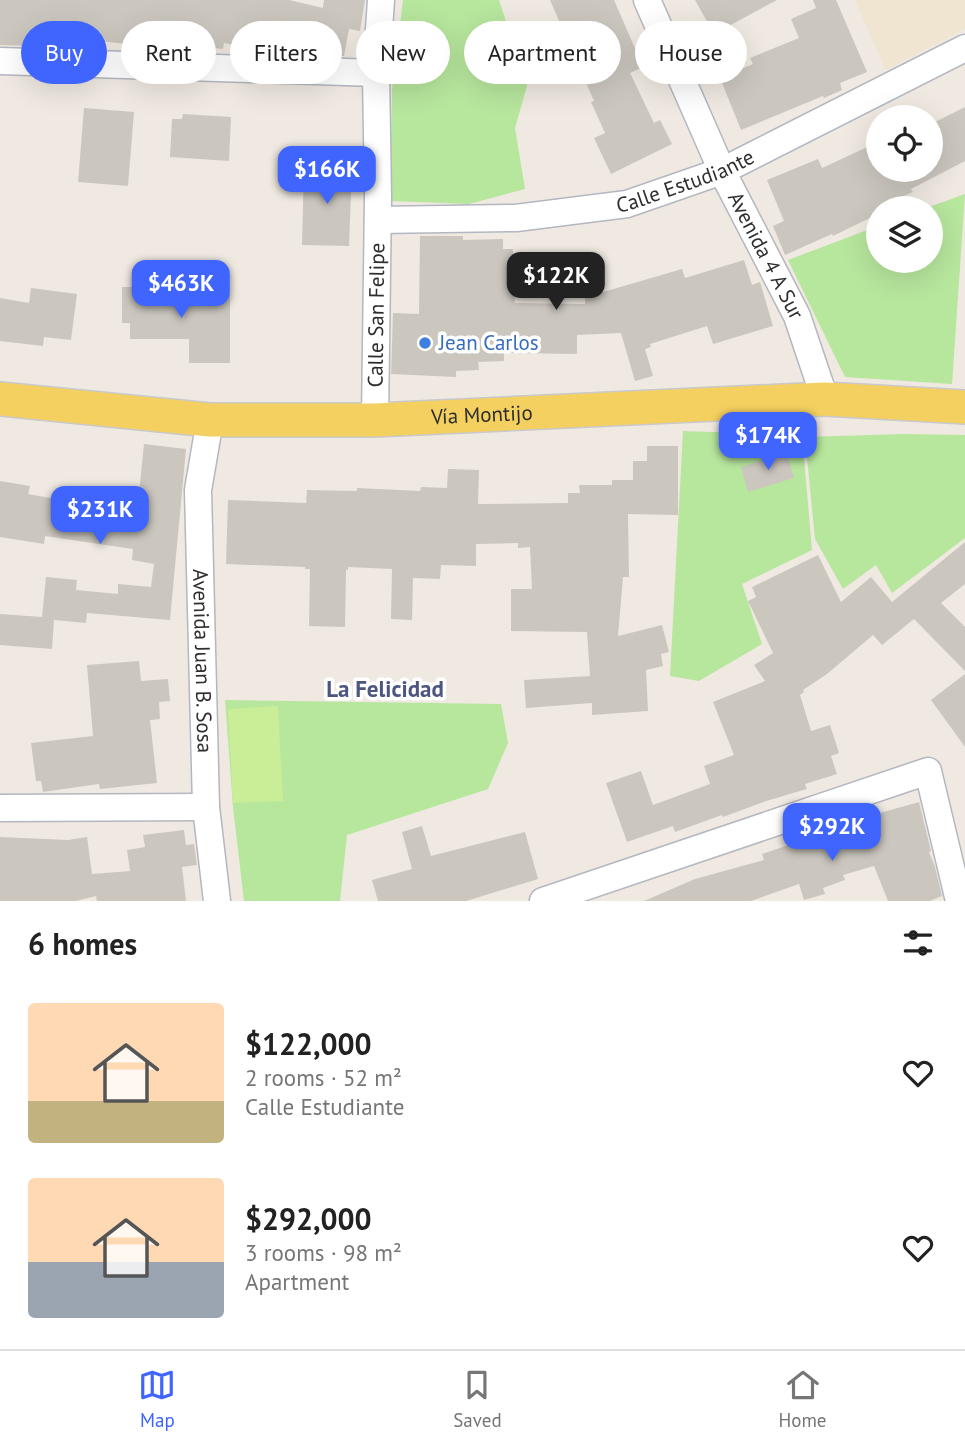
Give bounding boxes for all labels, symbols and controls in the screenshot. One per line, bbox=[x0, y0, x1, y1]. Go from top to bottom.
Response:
chip: Buy bbox=[21, 21, 107, 84]
chip: Rent bbox=[121, 21, 216, 84]
chip: Filters bbox=[230, 21, 342, 84]
chip: New bbox=[356, 21, 450, 84]
chip: Apartment bbox=[464, 21, 621, 84]
chip: House bbox=[635, 21, 747, 84]
map controls bbox=[866, 105, 943, 273]
button: locate bbox=[866, 105, 943, 182]
street label: Calle Estudiante bbox=[615, 143, 759, 218]
pin: $166K bbox=[278, 146, 376, 206]
text: $166K bbox=[294, 154, 360, 183]
street label: Avenida 4 A Sur bbox=[722, 187, 810, 324]
button: layers bbox=[866, 196, 943, 273]
street label: Calle San Felipe bbox=[361, 242, 390, 388]
pin: $122K bbox=[507, 252, 605, 312]
pin: $463K bbox=[132, 260, 230, 320]
text: $122K bbox=[523, 260, 589, 289]
text: $463K bbox=[148, 268, 214, 297]
place label: Jean Carlos bbox=[438, 329, 539, 356]
marker: Jean Carlos bbox=[417, 335, 433, 351]
street label: Vía Montijo bbox=[429, 399, 533, 430]
pin: $174K bbox=[719, 412, 817, 472]
text: $174K bbox=[735, 420, 801, 449]
pin: $231K bbox=[51, 486, 149, 546]
text: $231K bbox=[67, 494, 133, 523]
street label: Avenida Juan B. Sosa bbox=[187, 569, 219, 753]
district label: La Felicidad bbox=[326, 674, 444, 703]
pin: $292K bbox=[783, 804, 881, 863]
text: $292K bbox=[799, 811, 865, 840]
text: 6 homes bbox=[28, 924, 137, 963]
icon: filters bbox=[899, 924, 937, 962]
text: $122,000 bbox=[245, 1024, 372, 1063]
icon: home bbox=[84, 1031, 168, 1115]
icon: heart bbox=[899, 1054, 937, 1092]
text: 2 rooms · 52 m² bbox=[245, 1063, 402, 1092]
text: Calle Estudiante bbox=[245, 1092, 404, 1121]
text: $292,000 bbox=[245, 1199, 372, 1238]
icon: home bbox=[84, 1206, 168, 1290]
icon: heart bbox=[899, 1229, 937, 1267]
text: 3 rooms · 98 m² bbox=[245, 1238, 402, 1267]
text: Apartment bbox=[245, 1267, 349, 1296]
tab: Map bbox=[138, 1366, 176, 1432]
tab: Saved bbox=[453, 1366, 502, 1432]
tab: Home bbox=[778, 1366, 827, 1432]

